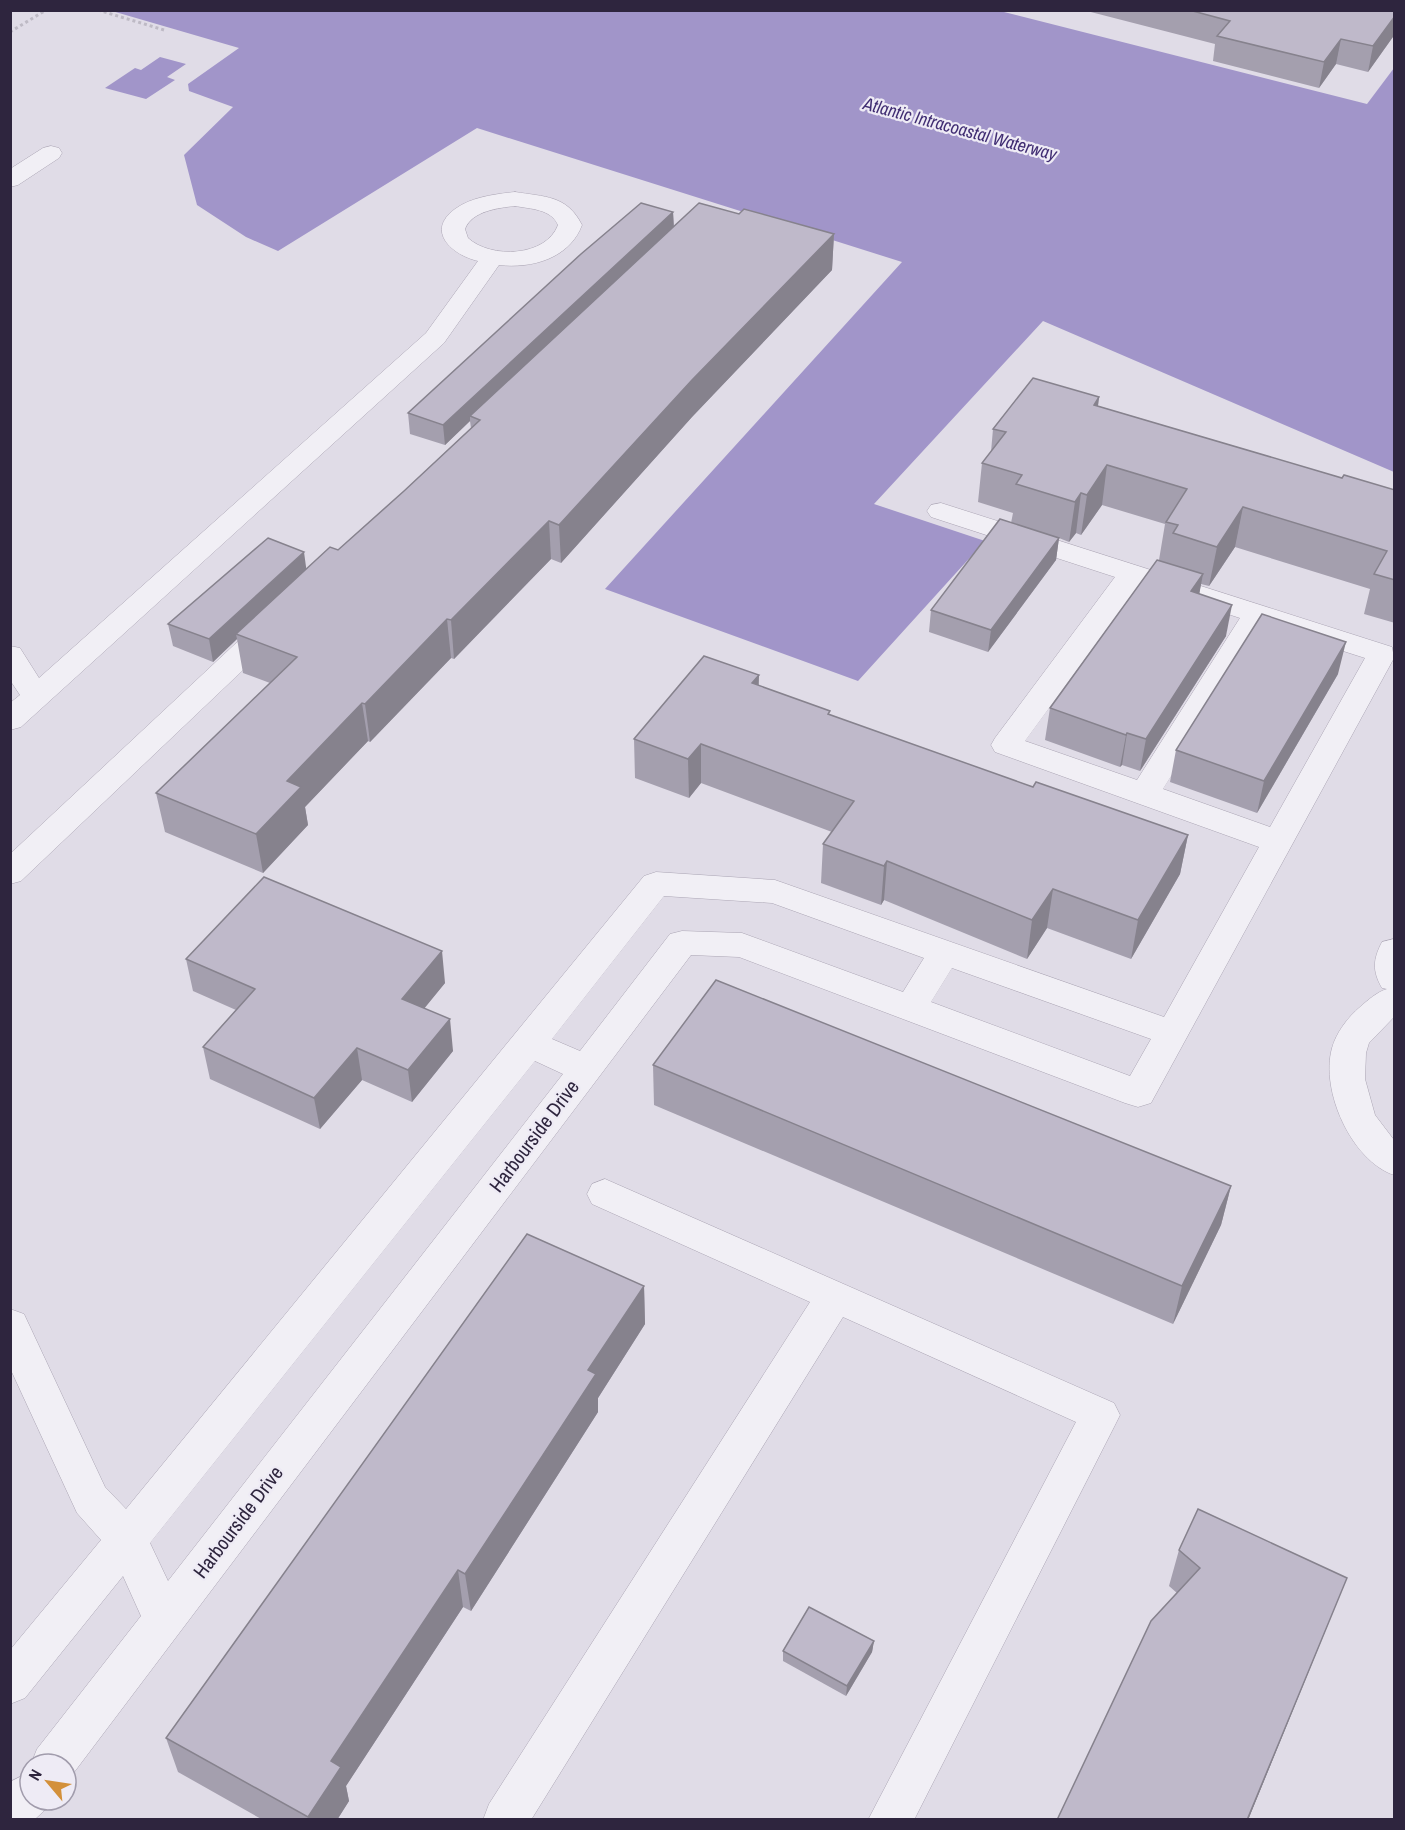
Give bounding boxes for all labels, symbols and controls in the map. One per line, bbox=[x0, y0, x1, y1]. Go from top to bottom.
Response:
water label: Atlantic Intracoastal Waterway bbox=[860, 90, 1061, 167]
street label: Harbourside Drive bbox=[483, 1074, 585, 1197]
street label: Harbourside Drive bbox=[187, 1460, 289, 1583]
north arrow bbox=[18, 1752, 78, 1812]
text: N bbox=[23, 1765, 47, 1784]

